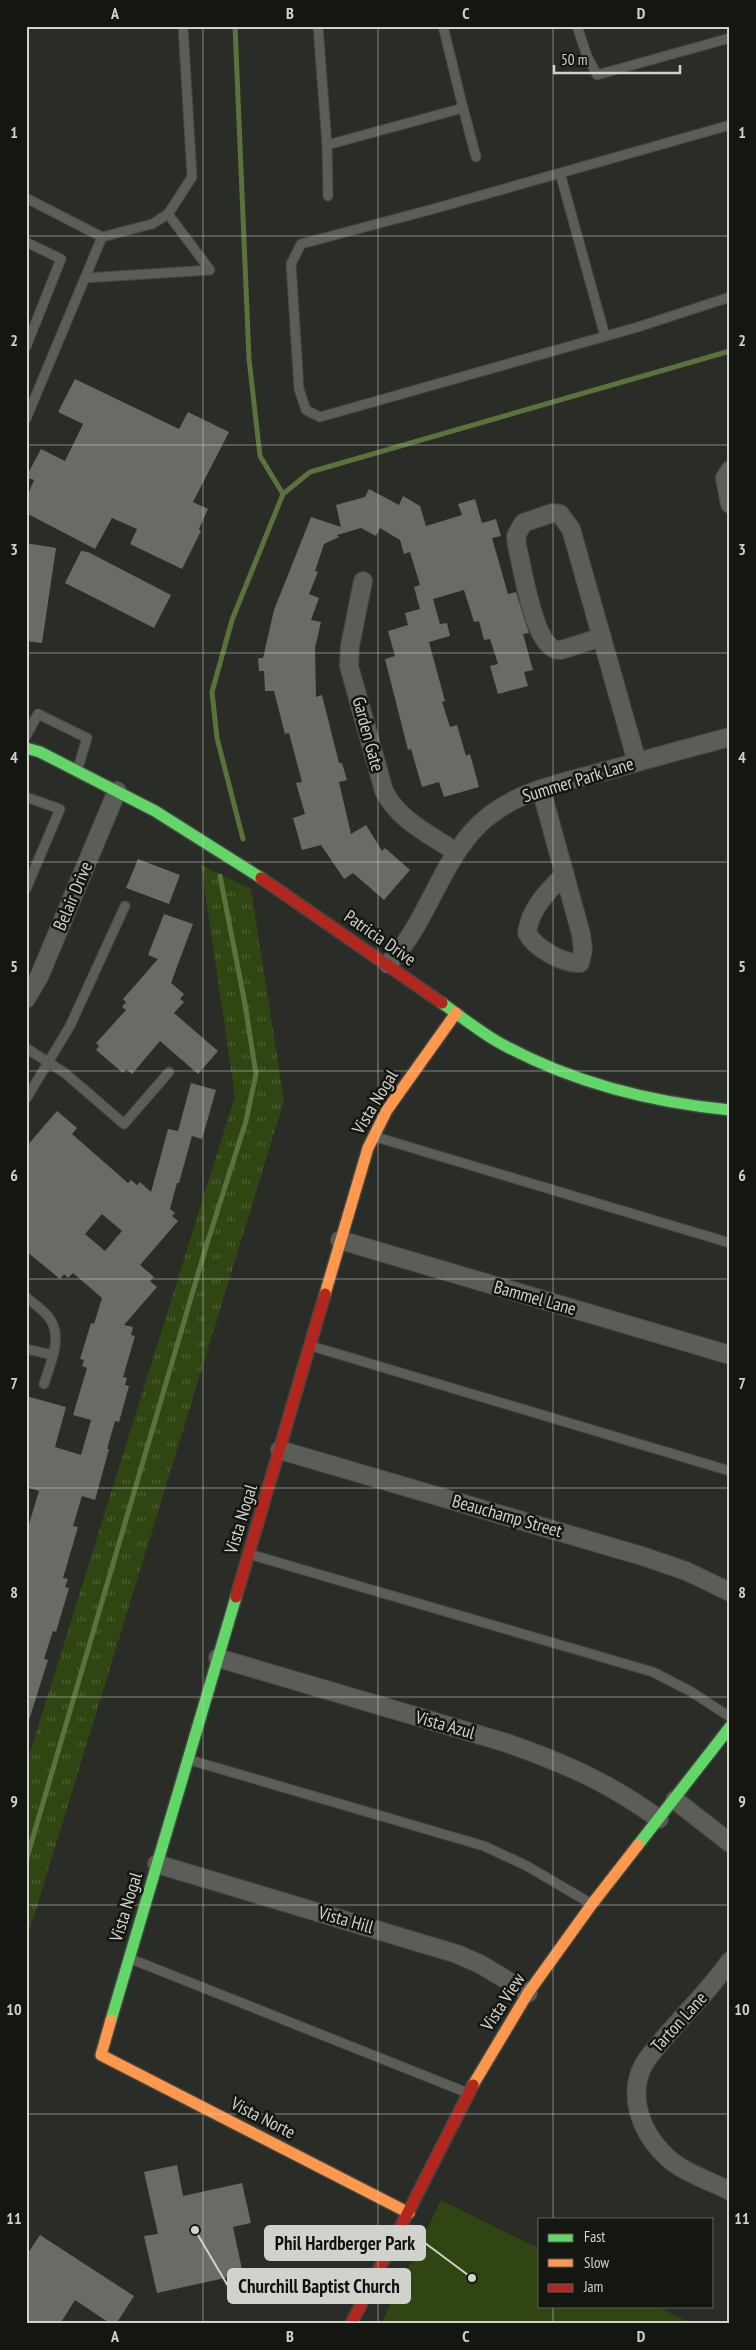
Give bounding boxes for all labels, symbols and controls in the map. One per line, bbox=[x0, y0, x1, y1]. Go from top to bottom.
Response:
text: A bbox=[110, 3, 120, 23]
text: B bbox=[286, 3, 294, 23]
text: C bbox=[462, 3, 470, 23]
text: D bbox=[637, 3, 646, 23]
scale bar bbox=[554, 42, 680, 74]
text: 50 m bbox=[561, 50, 587, 69]
text: 1 bbox=[10, 122, 18, 142]
text: 1 bbox=[738, 122, 746, 142]
text: 2 bbox=[10, 330, 18, 350]
text: 2 bbox=[738, 330, 746, 350]
text: 3 bbox=[10, 539, 18, 559]
text: 3 bbox=[738, 539, 746, 559]
street label: Garden Gate bbox=[348, 694, 389, 774]
text: 4 bbox=[10, 747, 18, 767]
text: 4 bbox=[738, 747, 746, 767]
street label: Summer Park Lane bbox=[519, 752, 636, 807]
street label: Belair Drive bbox=[48, 858, 97, 934]
street label: Patricia Drive bbox=[340, 904, 421, 971]
text: 5 bbox=[10, 956, 18, 976]
text: 5 bbox=[738, 956, 746, 976]
street label: Vista Nogal bbox=[346, 1065, 403, 1139]
text: 6 bbox=[10, 1165, 18, 1185]
text: 6 bbox=[738, 1165, 746, 1185]
street label: Bammel Lane bbox=[491, 1275, 579, 1320]
text: 7 bbox=[10, 1373, 18, 1393]
text: 7 bbox=[738, 1373, 746, 1393]
street label: Vista Nogal bbox=[219, 1481, 262, 1557]
street label: Beauchamp Street bbox=[450, 1489, 565, 1542]
text: 8 bbox=[10, 1582, 18, 1602]
text: 8 bbox=[738, 1582, 746, 1602]
street label: Vista Azul bbox=[412, 1705, 478, 1744]
text: 9 bbox=[10, 1791, 18, 1811]
text: 9 bbox=[738, 1791, 746, 1811]
street label: Vista Nogal bbox=[104, 1869, 147, 1945]
street label: Vista Hill bbox=[315, 1900, 377, 1939]
street label: Vista View bbox=[475, 1968, 530, 2036]
street label: Tarton Lane bbox=[646, 1987, 712, 2057]
text: 10 bbox=[6, 1999, 22, 2019]
text: 10 bbox=[734, 1999, 750, 2019]
street label: Vista Norte bbox=[226, 2091, 299, 2144]
text: 11 bbox=[6, 2208, 22, 2228]
text: 11 bbox=[734, 2208, 750, 2228]
legend bbox=[538, 2218, 714, 2308]
callout: Phil Hardberger Park bbox=[265, 2226, 425, 2260]
text: Fast bbox=[584, 2227, 605, 2246]
text: Phil Hardberger Park bbox=[275, 2231, 415, 2255]
text: Slow bbox=[584, 2253, 609, 2272]
callout: Churchill Baptist Church bbox=[228, 2269, 410, 2303]
text: Churchill Baptist Church bbox=[238, 2274, 400, 2298]
text: Jam bbox=[583, 2277, 603, 2296]
text: A bbox=[110, 2326, 120, 2346]
text: B bbox=[286, 2326, 294, 2346]
text: C bbox=[462, 2326, 470, 2346]
text: D bbox=[637, 2326, 646, 2346]

